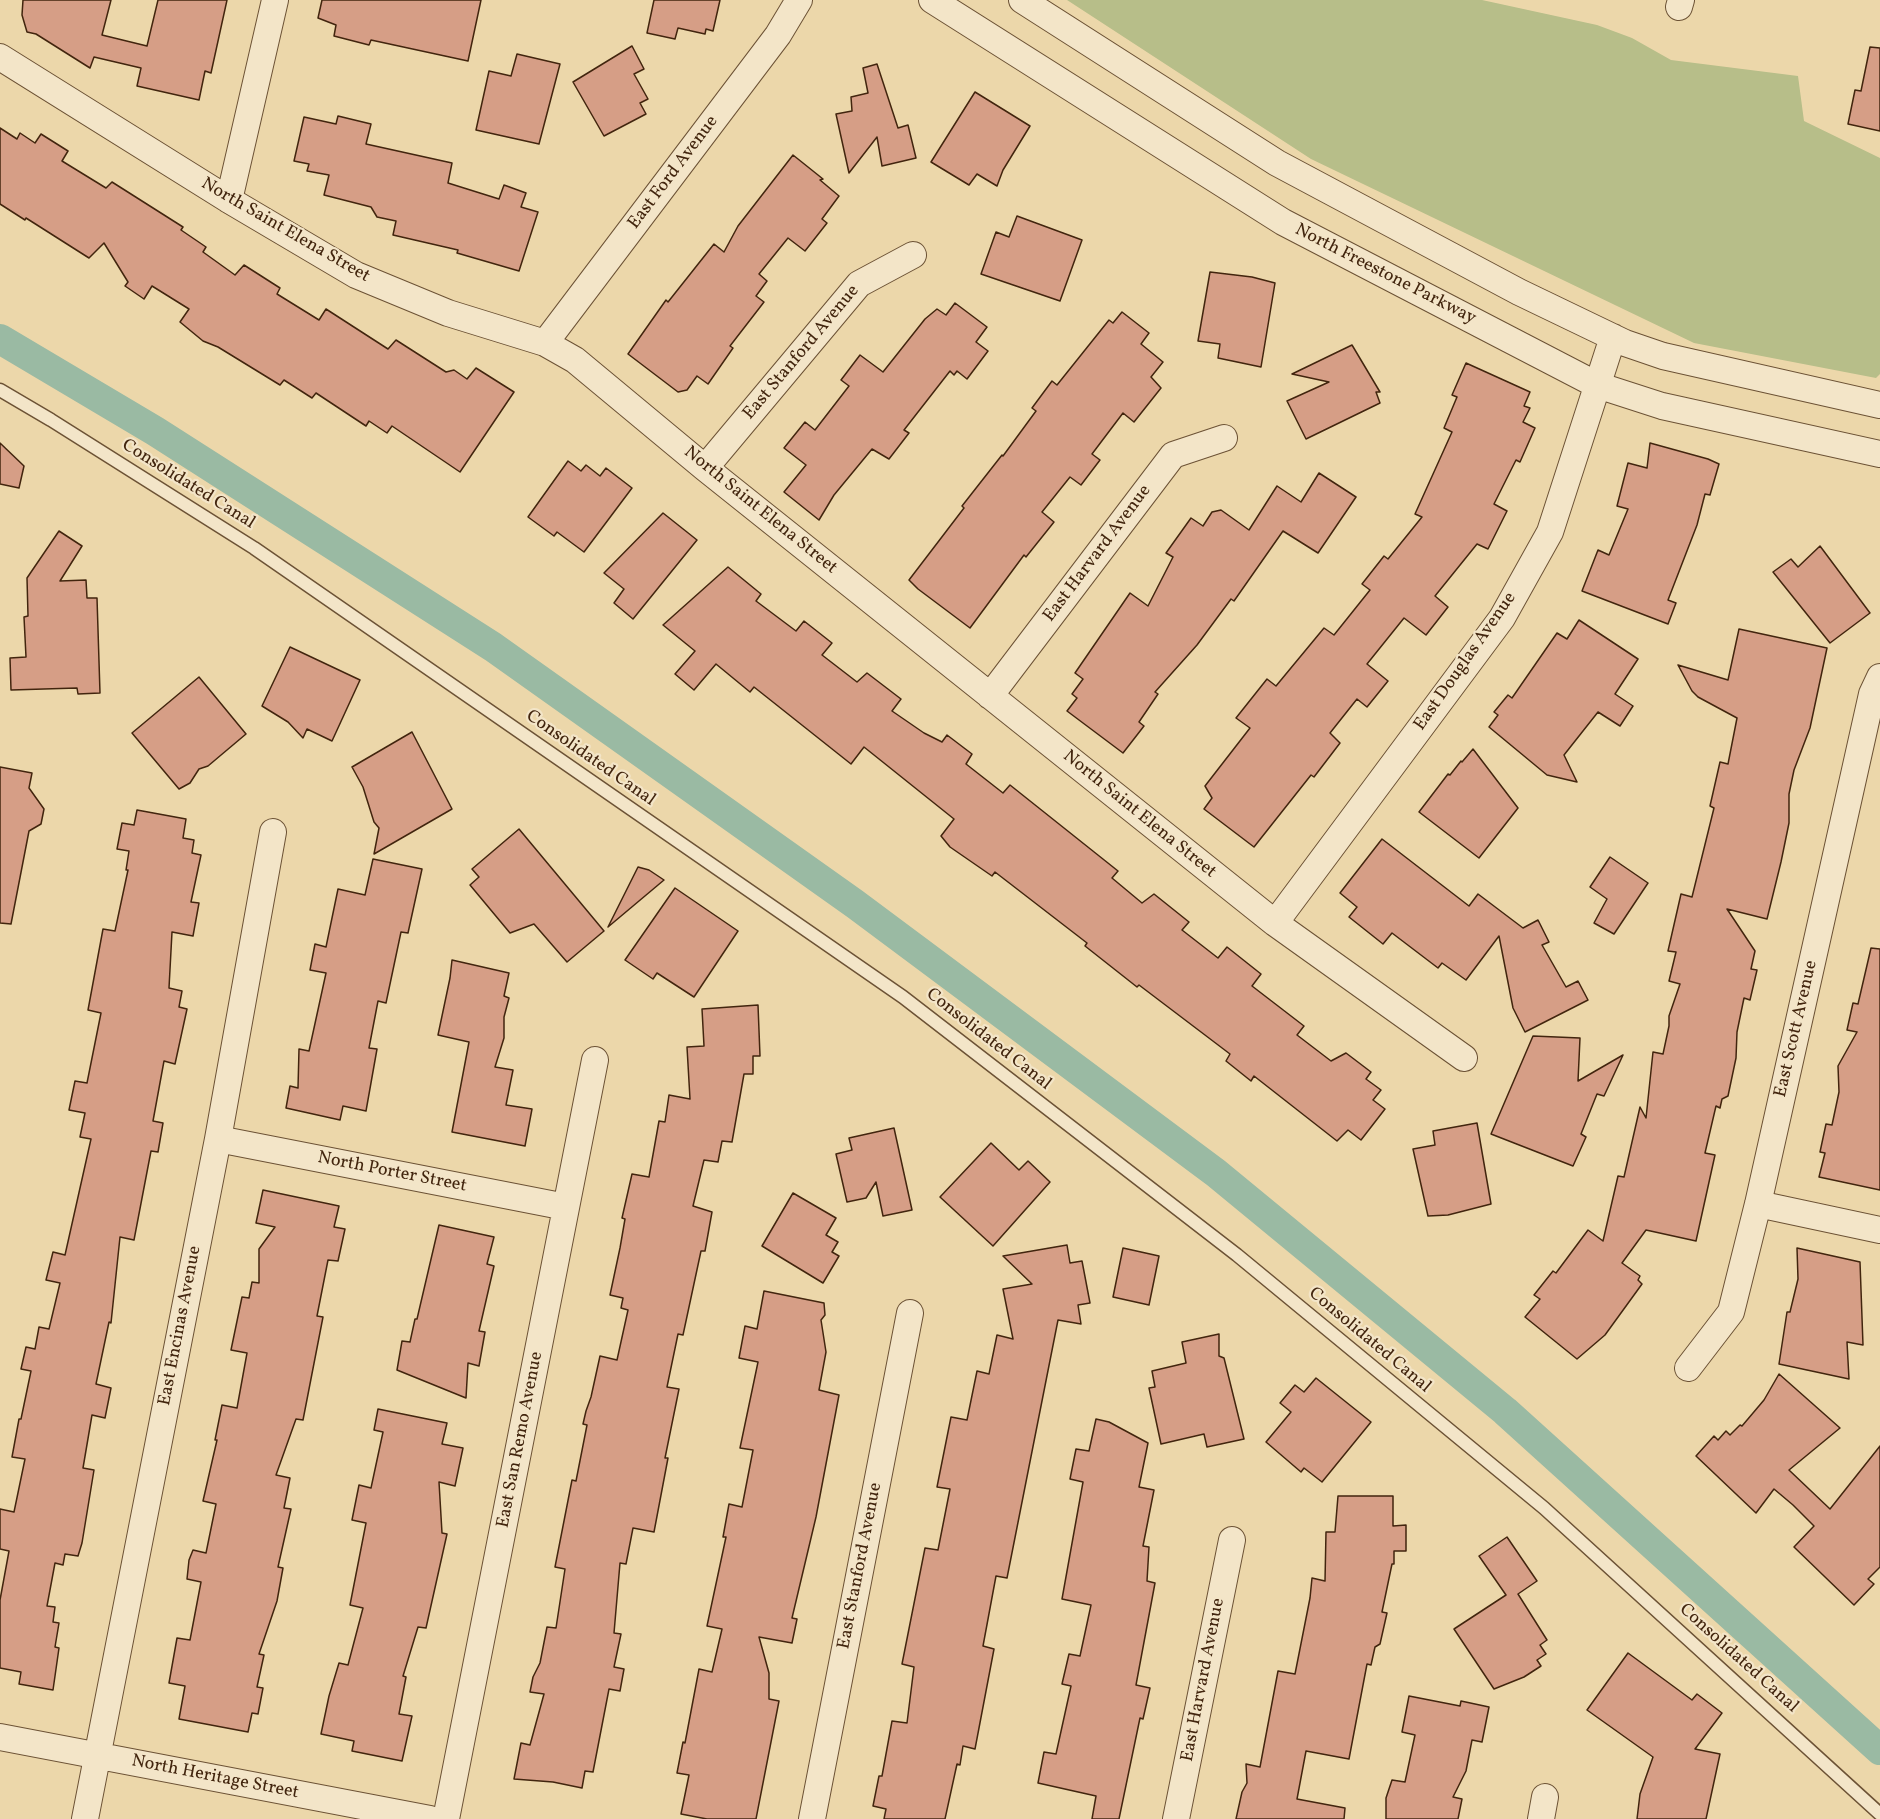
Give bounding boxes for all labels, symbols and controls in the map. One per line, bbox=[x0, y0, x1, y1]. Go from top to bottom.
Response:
street label: East Ford Avenue bbox=[624, 112, 724, 234]
street label: North Saint Elena Street bbox=[197, 174, 373, 288]
street label: North Freestone Parkway bbox=[1291, 220, 1479, 330]
street label: East Stanford Avenue bbox=[739, 281, 865, 425]
street label: Consolidated Canal bbox=[117, 435, 259, 535]
street label: North Saint Elena Street bbox=[679, 442, 841, 580]
street label: East Harvard Avenue bbox=[1039, 481, 1157, 627]
street label: East Douglas Avenue bbox=[1410, 589, 1522, 735]
street label: Consolidated Canal bbox=[521, 706, 659, 812]
street label: North Saint Elena Street bbox=[1058, 746, 1220, 884]
street label: East Scott Avenue bbox=[1771, 958, 1823, 1100]
street label: Consolidated Canal bbox=[921, 984, 1055, 1096]
street label: North Porter Street bbox=[316, 1148, 468, 1198]
street label: East Encinas Avenue bbox=[155, 1244, 207, 1408]
street label: Consolidated Canal bbox=[1303, 1284, 1435, 1398]
street label: East San Remo Avenue bbox=[493, 1350, 549, 1530]
street label: East Stanford Avenue bbox=[834, 1481, 888, 1651]
street label: East Harvard Avenue bbox=[1178, 1596, 1230, 1764]
street label: Consolidated Canal bbox=[1674, 1600, 1802, 1718]
street label: North Heritage Street bbox=[130, 1751, 300, 1805]

